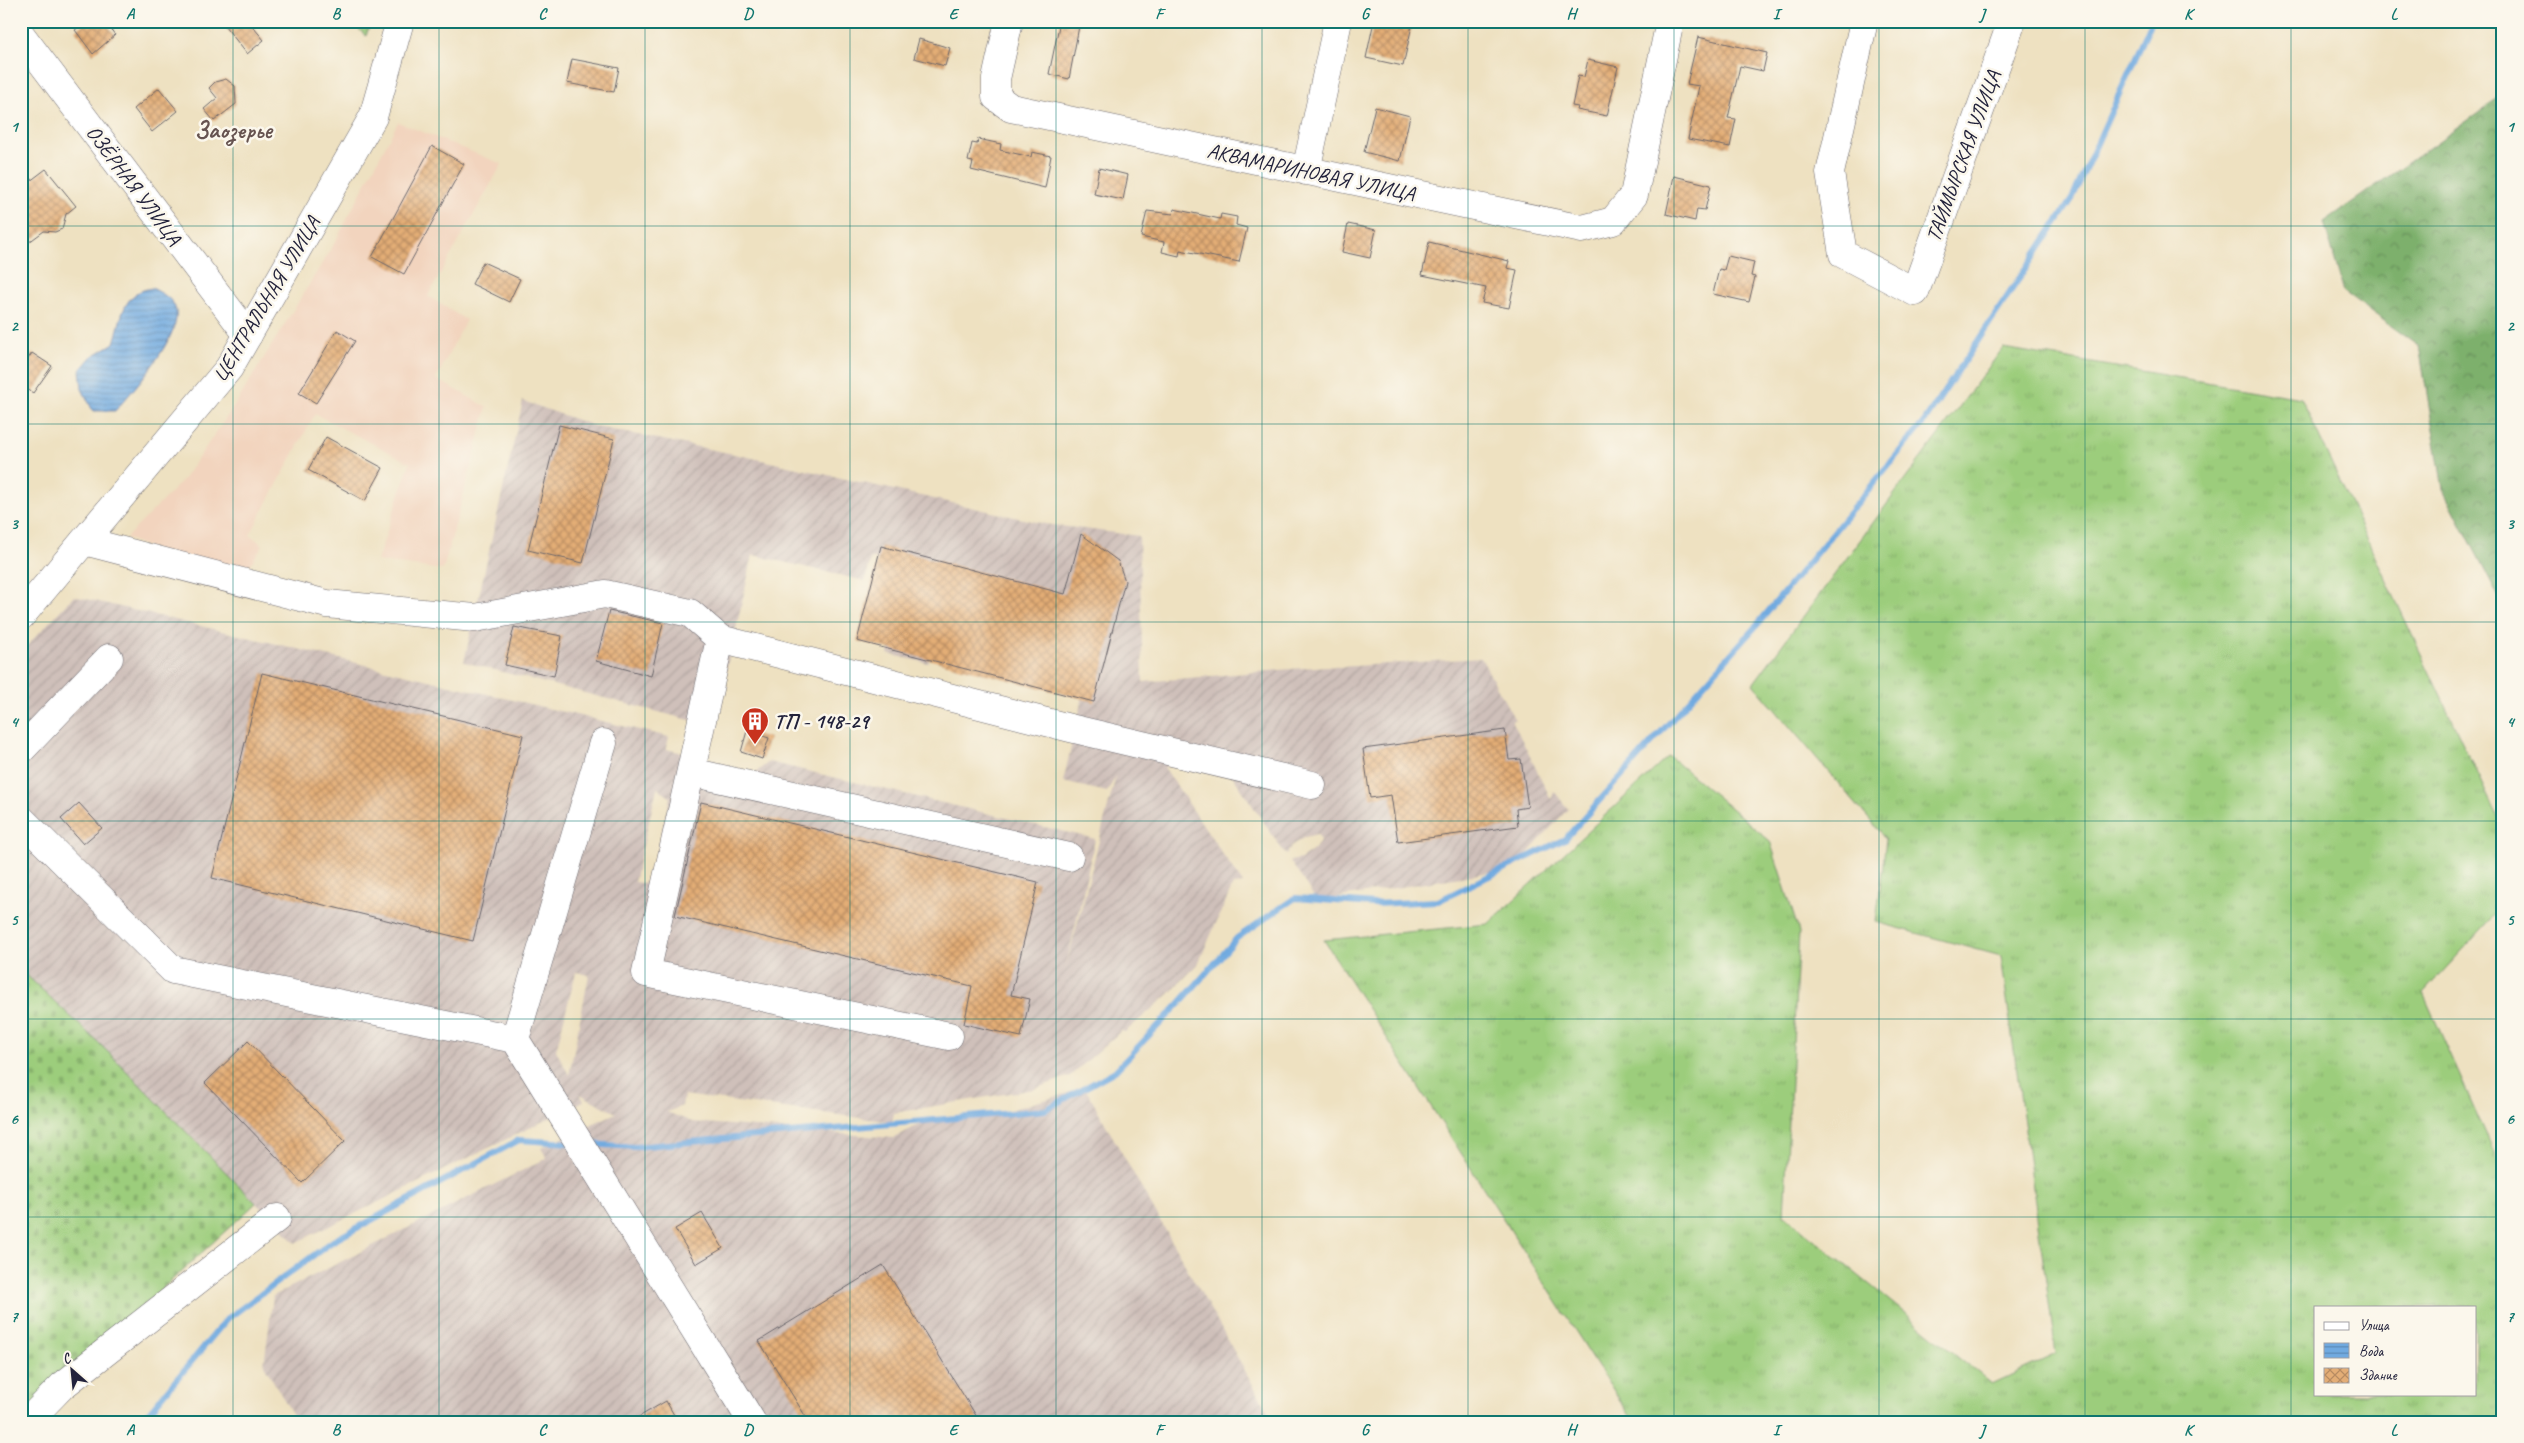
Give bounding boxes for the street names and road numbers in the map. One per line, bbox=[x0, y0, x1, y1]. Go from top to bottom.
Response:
street label: ТАЙМЫРСКАЯ УЛИЦА bbox=[1920, 67, 2006, 245]
street label: ОЗЁРНАЯ УЛИЦА bbox=[81, 120, 188, 250]
street label: АКВАМАРИНОВАЯ УЛИЦА bbox=[1205, 137, 1419, 207]
street label: ЦЕНТРАЛЬНАЯ УЛИЦА bbox=[206, 210, 326, 386]

